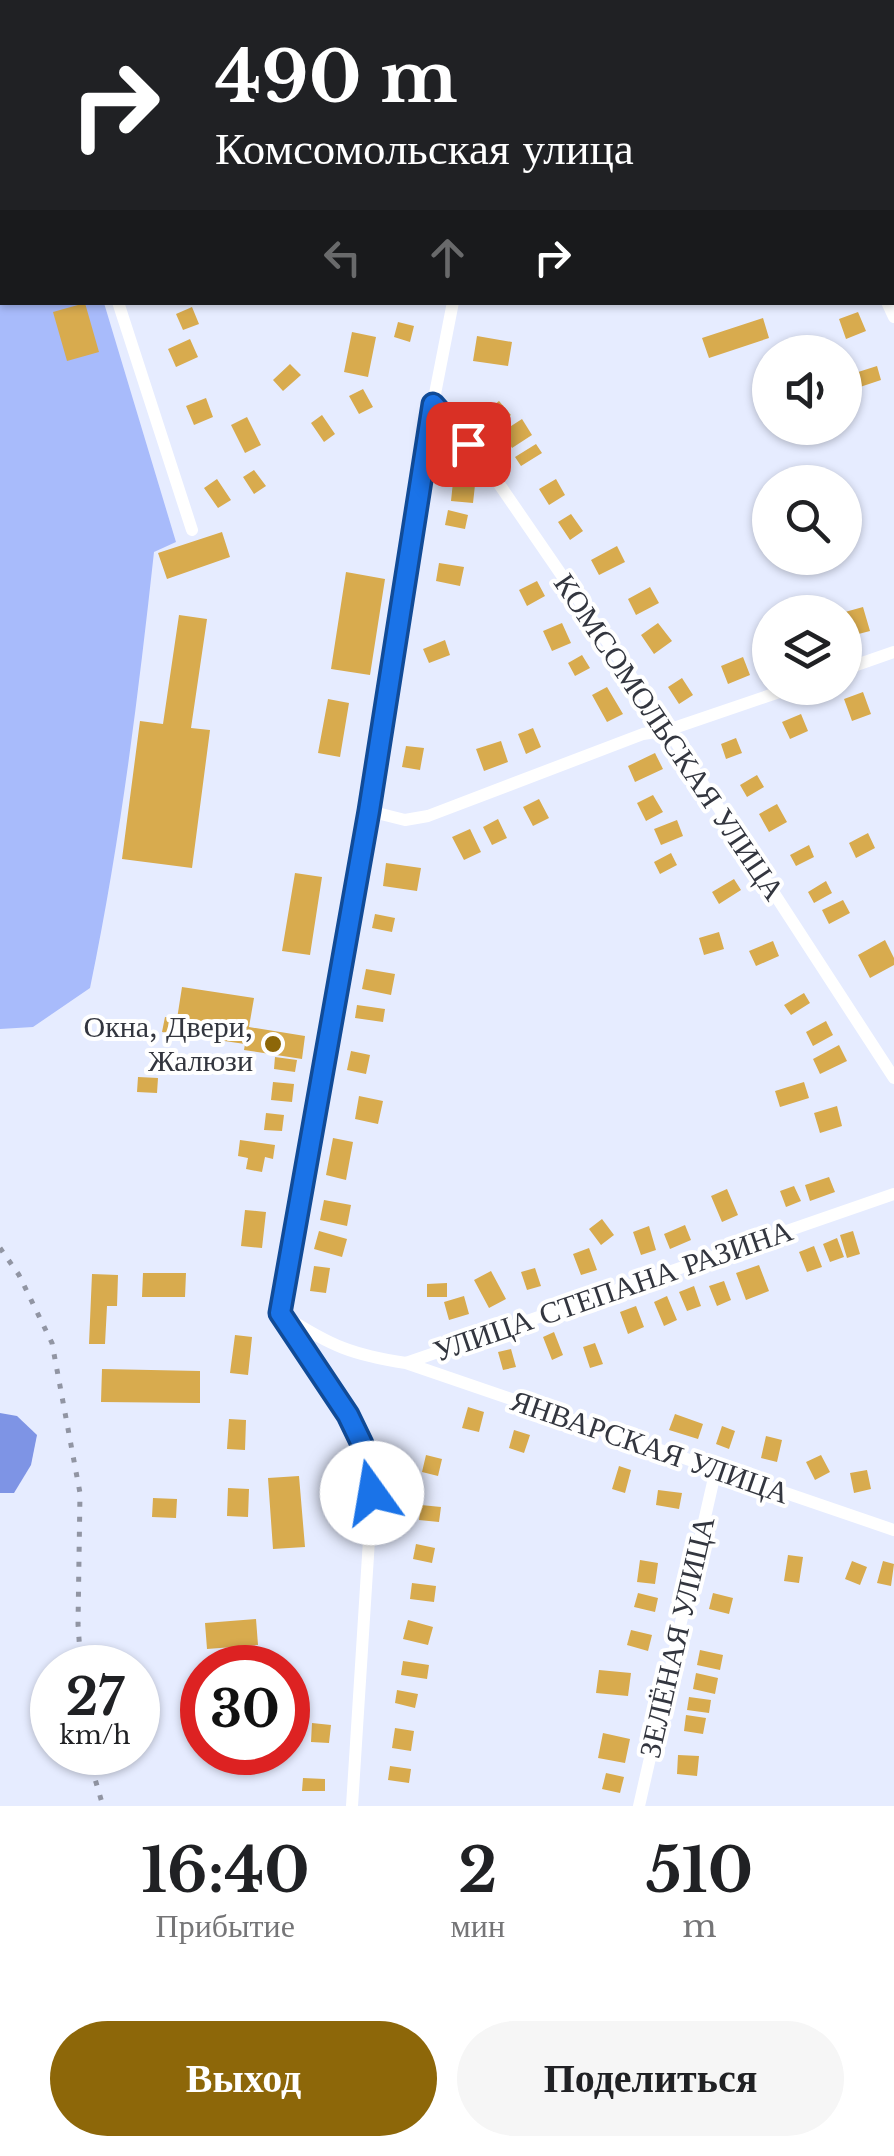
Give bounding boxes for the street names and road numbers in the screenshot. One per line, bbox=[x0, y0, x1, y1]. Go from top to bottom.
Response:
street label: КОМСОМОЛЬСКАЯ УЛИЦА bbox=[546, 566, 793, 908]
street label: УЛИЦА СТЕПАНА РАЗИНА bbox=[428, 1211, 798, 1369]
street label: ЯНВАРСКАЯ УЛИЦА bbox=[506, 1381, 795, 1512]
street label: ЗЕЛЁНАЯ УЛИЦА bbox=[631, 1512, 722, 1761]

